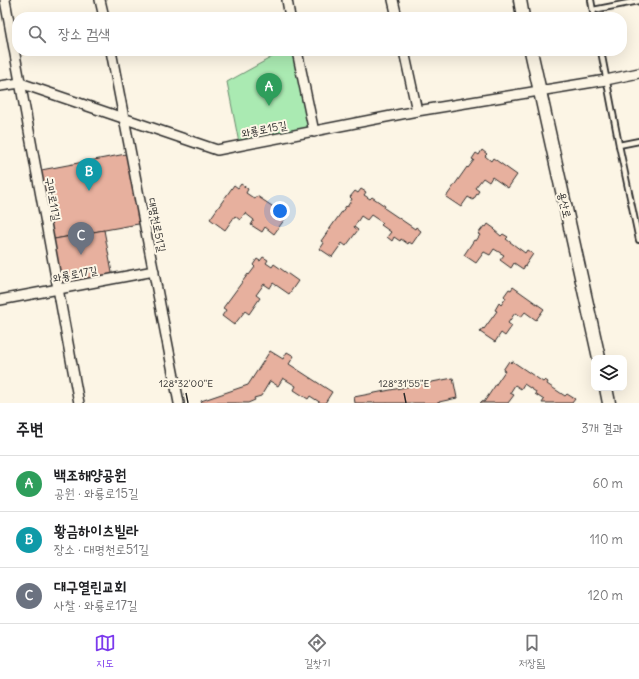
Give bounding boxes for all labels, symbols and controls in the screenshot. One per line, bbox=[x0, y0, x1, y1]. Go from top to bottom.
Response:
search box bbox=[12, 12, 627, 56]
icon: search bbox=[26, 23, 48, 45]
text: 장소 검색 bbox=[58, 24, 110, 43]
pin: A bbox=[256, 73, 282, 106]
street label: 와룡로15길 bbox=[240, 118, 288, 140]
pin: B bbox=[76, 158, 102, 191]
street label: 구마로11길 bbox=[42, 176, 64, 222]
street label: 용산로 bbox=[555, 190, 575, 220]
street label: 대명천로51길 bbox=[145, 197, 169, 253]
your location bbox=[270, 201, 290, 221]
pin: C bbox=[68, 222, 94, 255]
street label: 와룡로17길 bbox=[51, 263, 99, 285]
map controls bbox=[591, 355, 627, 391]
button: layers bbox=[591, 355, 627, 391]
text: 128°32'00"E bbox=[159, 377, 213, 390]
text: 128°31'55"E bbox=[379, 377, 430, 390]
text: 주변 bbox=[16, 418, 43, 440]
text: 3개 결과 bbox=[581, 420, 623, 437]
text: 백조해양공원 bbox=[54, 465, 126, 484]
text: A bbox=[25, 475, 33, 492]
text: 60 m bbox=[592, 475, 623, 492]
text: 공원 · 와룡로15길 bbox=[54, 485, 138, 502]
text: 황금하이츠빌라 bbox=[54, 521, 139, 540]
text: B bbox=[25, 531, 33, 548]
text: 110 m bbox=[590, 531, 623, 548]
text: 장소 · 대명천로51길 bbox=[54, 541, 149, 558]
text: 대구열린교회 bbox=[54, 577, 126, 596]
text: C bbox=[25, 587, 33, 604]
text: 120 m bbox=[588, 587, 623, 604]
text: 사찰 · 와룡로17길 bbox=[54, 597, 137, 614]
tab: 지도 bbox=[94, 632, 116, 671]
tab: 길찾기 bbox=[304, 632, 330, 671]
tab: 저장됨 bbox=[518, 632, 545, 671]

